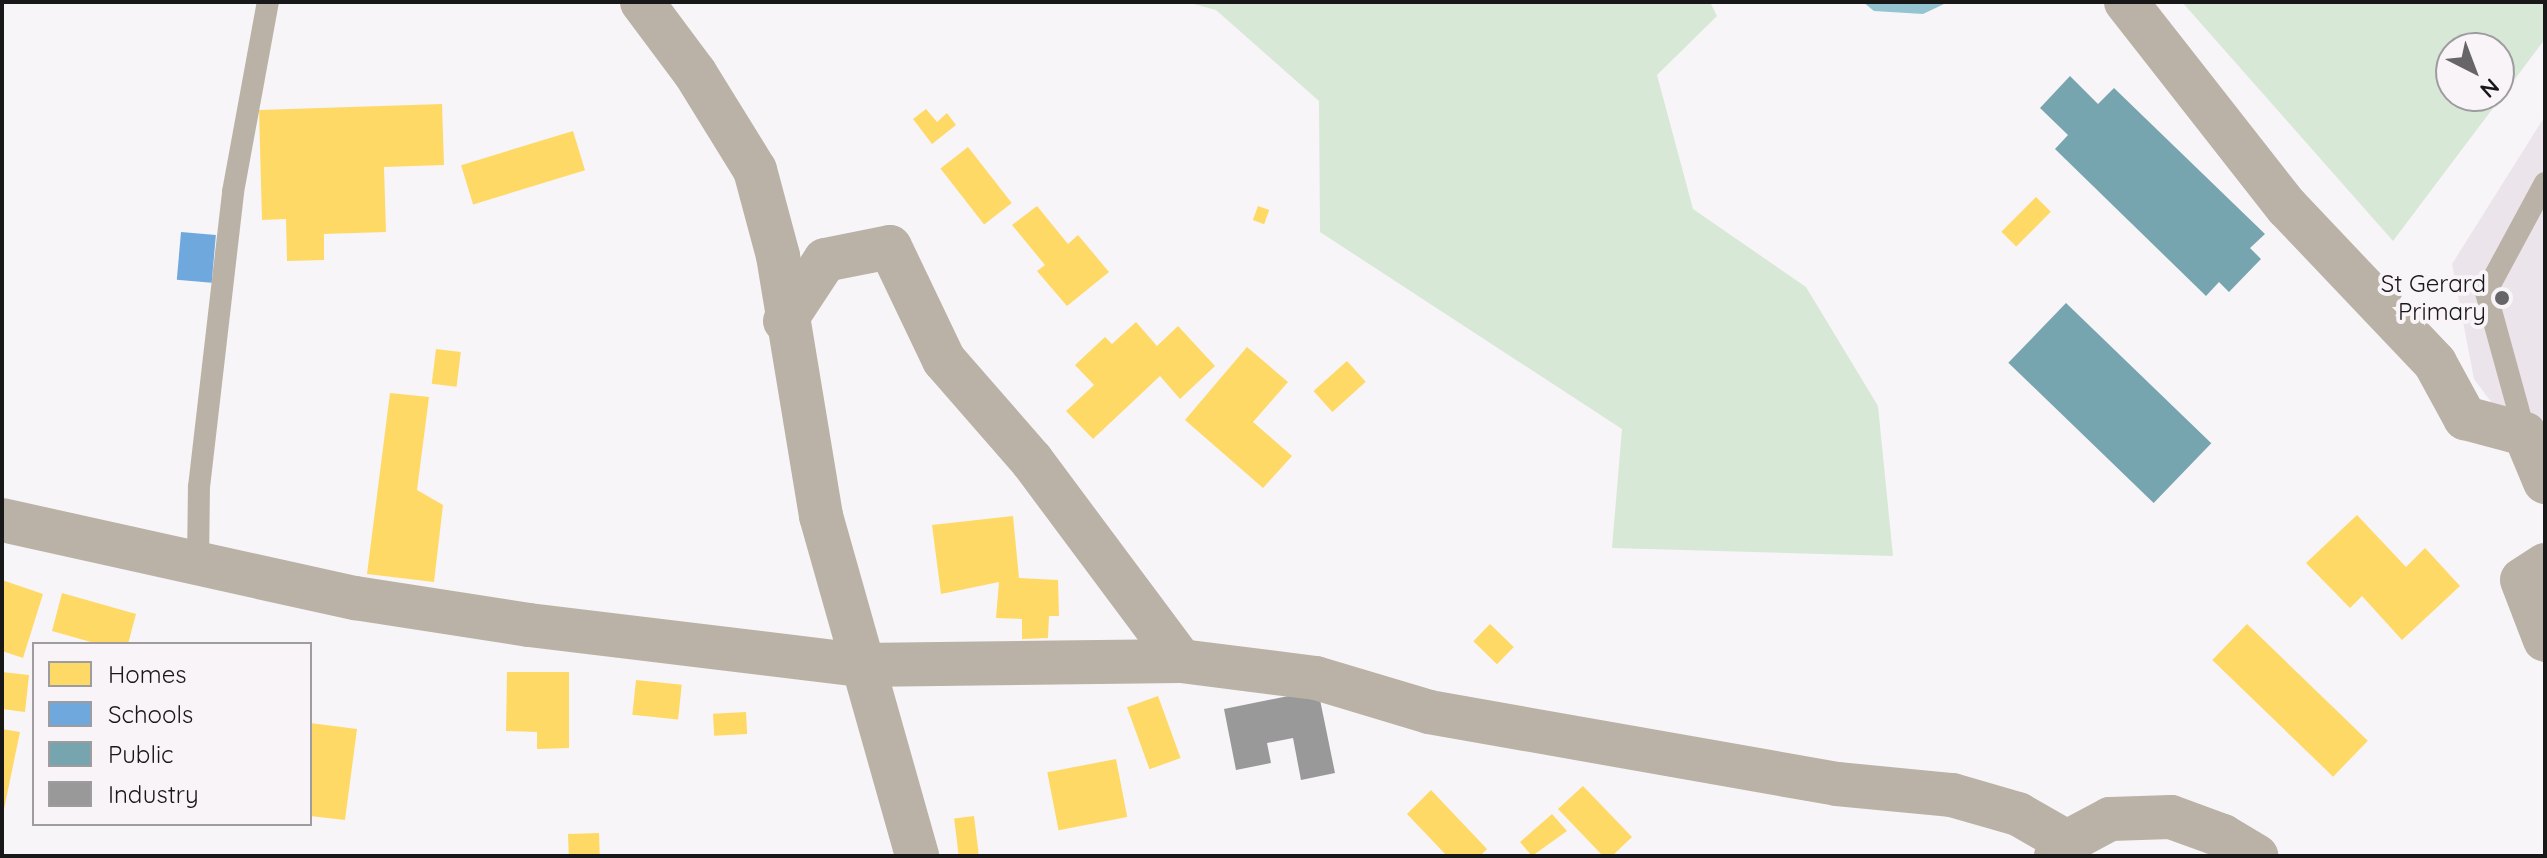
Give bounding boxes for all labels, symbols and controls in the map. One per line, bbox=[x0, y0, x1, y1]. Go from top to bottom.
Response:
north arrow bbox=[2435, 32, 2515, 112]
text: N bbox=[2474, 73, 2505, 104]
place label: St Gerard Primary bbox=[2381, 270, 2486, 326]
marker: St Gerard Primary bbox=[2493, 289, 2511, 307]
legend bbox=[32, 642, 312, 826]
text: Homes bbox=[108, 659, 186, 689]
text: Schools bbox=[108, 699, 193, 729]
text: Public bbox=[108, 739, 173, 769]
text: Industry bbox=[108, 779, 199, 809]

